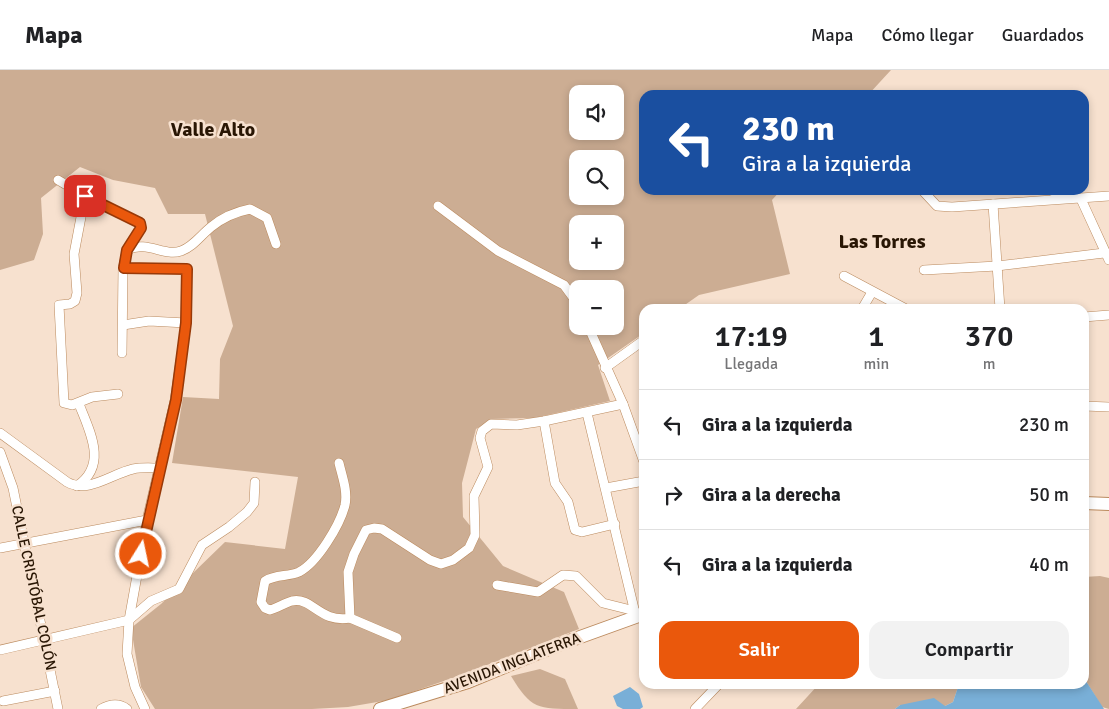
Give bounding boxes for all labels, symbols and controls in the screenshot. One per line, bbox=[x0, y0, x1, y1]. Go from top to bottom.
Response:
text: Mapa bbox=[25, 20, 83, 50]
text: Mapa bbox=[811, 24, 853, 46]
text: Cómo llegar bbox=[881, 24, 974, 46]
text: Guardados bbox=[1002, 24, 1084, 46]
map controls bbox=[569, 85, 624, 335]
button: sound bbox=[569, 85, 624, 140]
text: 230 m bbox=[742, 107, 835, 150]
icon: left bbox=[659, 110, 724, 175]
district label: Valle Alto bbox=[171, 117, 255, 142]
button: search bbox=[569, 150, 624, 205]
text: Gira a la izquierda bbox=[742, 150, 911, 177]
pin bbox=[64, 175, 106, 217]
icon: arrive bbox=[71, 182, 99, 210]
button: + bbox=[569, 215, 624, 270]
district label: Las Torres bbox=[838, 229, 926, 254]
button: − bbox=[569, 280, 624, 335]
text: 17:19 bbox=[715, 318, 788, 355]
text: 1 bbox=[868, 318, 884, 355]
text: 370 bbox=[965, 318, 1013, 355]
text: Llegada bbox=[724, 354, 778, 374]
text: min bbox=[863, 354, 889, 374]
text: m bbox=[983, 354, 995, 374]
icon: left bbox=[659, 411, 687, 439]
text: Gira a la izquierda bbox=[702, 413, 852, 437]
text: 230 m bbox=[1019, 413, 1069, 437]
icon: right bbox=[659, 481, 687, 509]
text: Gira a la derecha bbox=[702, 483, 841, 507]
text: 50 m bbox=[1029, 483, 1069, 507]
street label: CALLE CRISTÓBAL COLÓN bbox=[8, 504, 61, 672]
position arrow bbox=[114, 527, 166, 579]
icon: left bbox=[659, 551, 687, 579]
text: Gira a la izquierda bbox=[702, 553, 852, 577]
text: 40 m bbox=[1029, 553, 1069, 577]
button: Salir bbox=[659, 621, 859, 679]
button: Compartir bbox=[869, 621, 1069, 679]
street label: AVENIDA INGLATERRA bbox=[441, 629, 583, 697]

